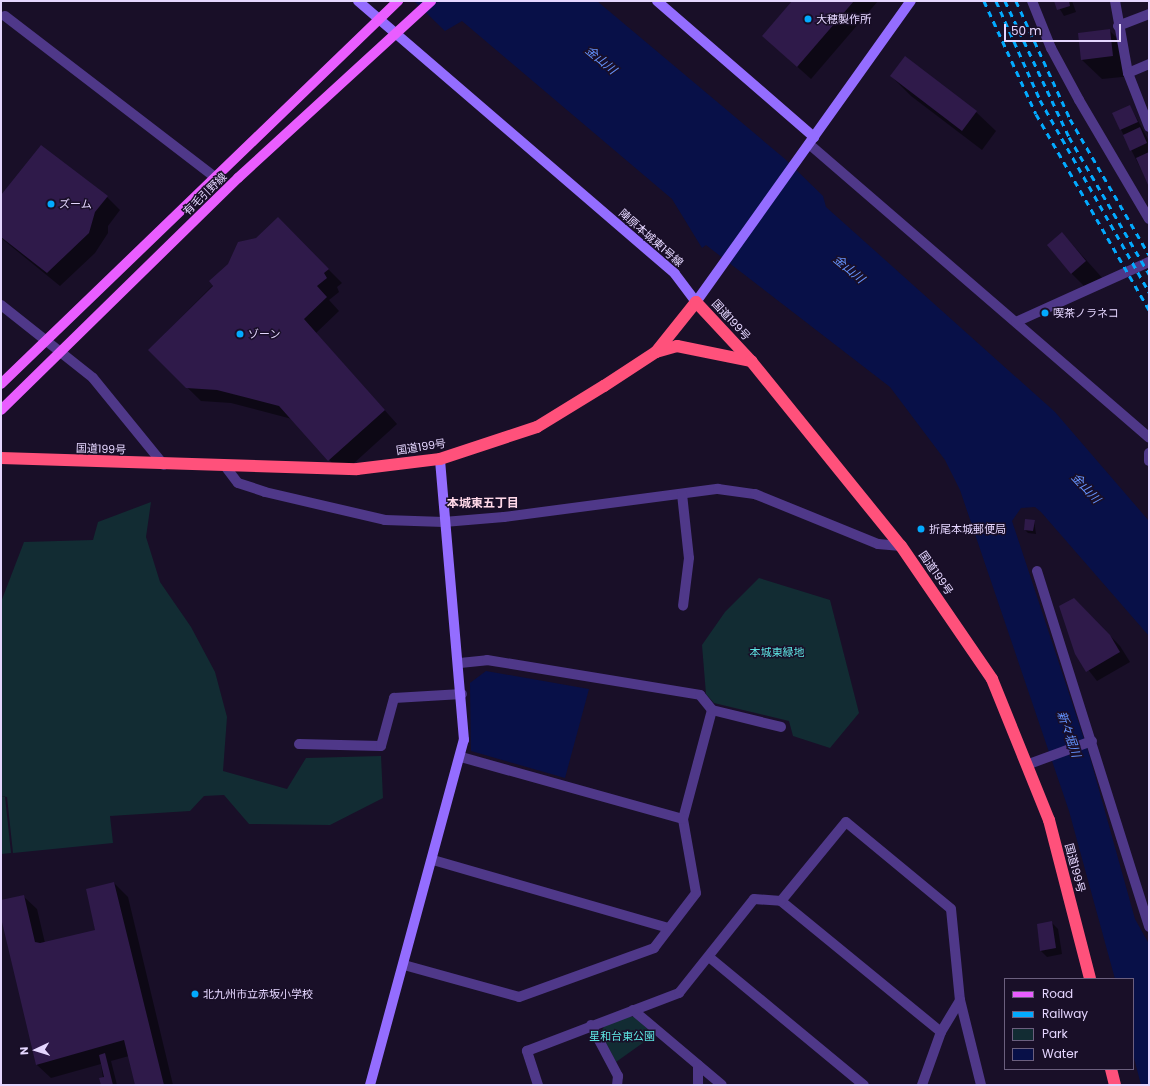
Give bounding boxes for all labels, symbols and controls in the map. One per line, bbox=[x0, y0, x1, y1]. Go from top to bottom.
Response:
place label: 大穂製作所 bbox=[816, 12, 871, 26]
marker: 大穂製作所 bbox=[803, 14, 813, 24]
scale bar bbox=[1006, 16, 1123, 42]
text: 50 m bbox=[1011, 22, 1042, 39]
water label: 金山川 bbox=[583, 43, 619, 77]
street label: 有毛引野線 bbox=[181, 170, 229, 218]
place label: ズーム bbox=[59, 197, 92, 211]
marker: ズーム bbox=[46, 199, 56, 209]
street label: 陣原本城東1号線 bbox=[616, 207, 686, 269]
water label: 金山川 bbox=[831, 252, 867, 286]
street label: 国道199号 bbox=[709, 297, 753, 343]
place label: 喫茶ノラネコ bbox=[1053, 306, 1119, 320]
marker: 喫茶ノラネコ bbox=[1040, 308, 1050, 318]
place label: ゾーン bbox=[248, 327, 281, 341]
marker: ゾーン bbox=[235, 329, 245, 339]
street label: 国道199号 bbox=[395, 437, 447, 457]
street label: 国道199号 bbox=[76, 442, 126, 456]
water label: 金山川 bbox=[1068, 470, 1104, 506]
district label: 本城東五丁目 bbox=[447, 496, 519, 510]
place label: 折尾本城郵便局 bbox=[929, 522, 1006, 536]
marker: 折尾本城郵便局 bbox=[916, 524, 926, 534]
street label: 国道199号 bbox=[916, 549, 956, 597]
park label: 本城東緑地 bbox=[750, 645, 804, 659]
water label: 新々堀川 bbox=[1054, 709, 1084, 759]
street label: 国道199号 bbox=[1062, 842, 1088, 894]
legend bbox=[1004, 978, 1134, 1070]
text: Road bbox=[1042, 985, 1073, 1002]
place label: 北九州市立赤坂小学校 bbox=[203, 987, 313, 1001]
marker: 北九州市立赤坂小学校 bbox=[190, 989, 200, 999]
text: Railway bbox=[1042, 1005, 1088, 1022]
text: Park bbox=[1042, 1025, 1068, 1042]
park label: 星和台東公園 bbox=[589, 1029, 655, 1043]
north arrow bbox=[16, 1030, 56, 1070]
text: Water bbox=[1042, 1045, 1078, 1062]
text: N bbox=[16, 1046, 32, 1056]

